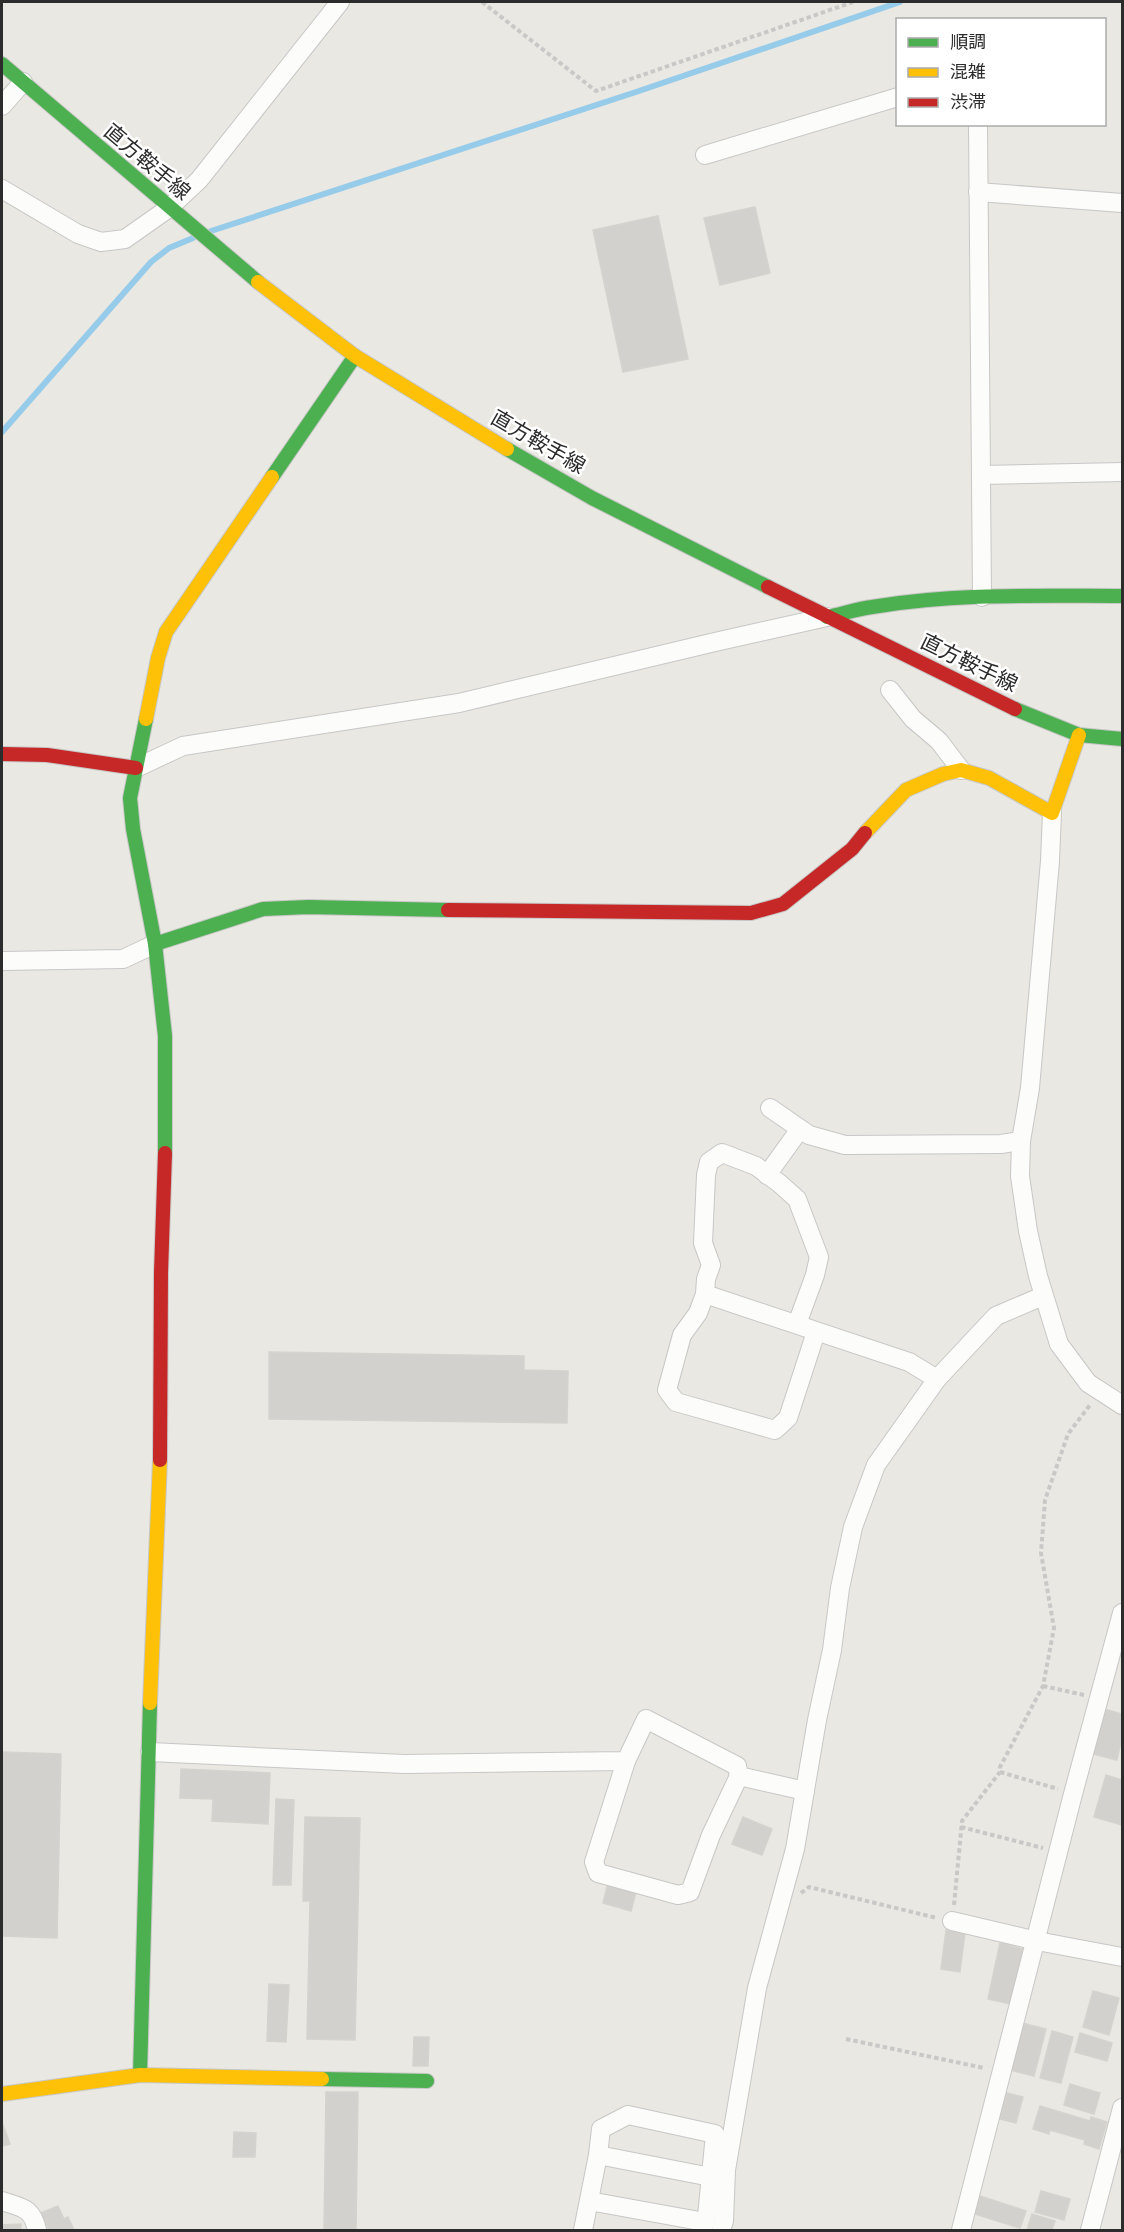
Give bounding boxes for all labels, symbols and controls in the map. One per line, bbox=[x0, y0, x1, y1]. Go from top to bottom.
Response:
legend bbox=[896, 18, 1106, 126]
text: 順調 bbox=[950, 29, 986, 54]
text: 混雑 bbox=[950, 59, 986, 84]
text: 渋滞 bbox=[950, 89, 986, 114]
street label: 直方鞍手線 bbox=[98, 117, 197, 206]
street label: 直方鞍手線 bbox=[486, 403, 591, 480]
street label: 直方鞍手線 bbox=[916, 627, 1023, 699]

